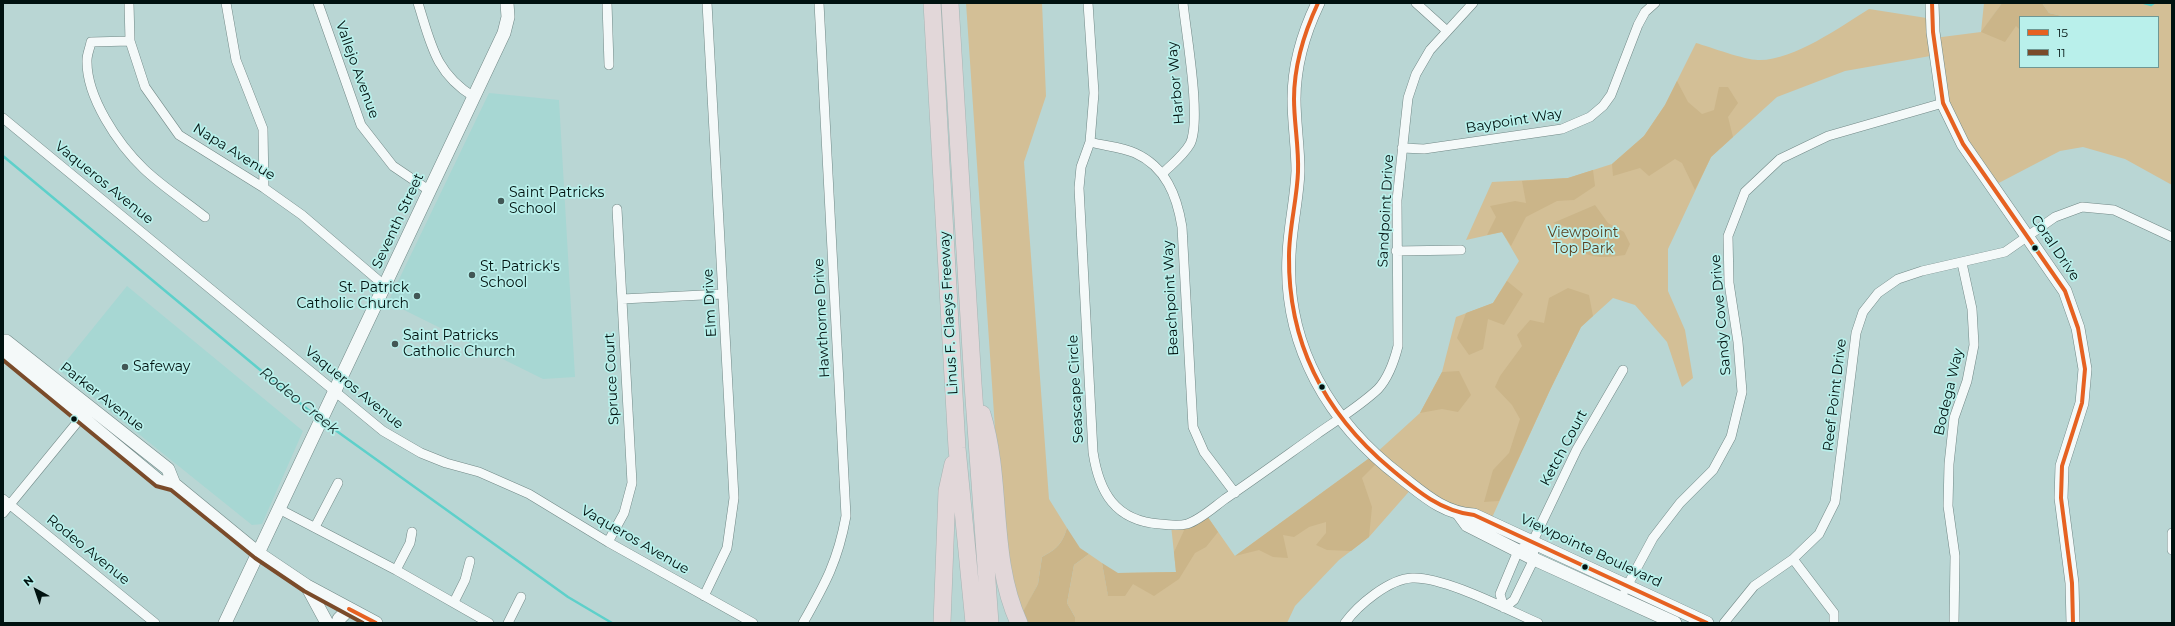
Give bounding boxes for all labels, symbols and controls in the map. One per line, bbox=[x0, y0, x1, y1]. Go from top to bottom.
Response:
legend bbox=[2019, 16, 2159, 68]
street label: Vallejo Avenue bbox=[332, 19, 382, 121]
text: 15 bbox=[2057, 25, 2068, 40]
street label: Harbor Way bbox=[1164, 41, 1188, 125]
text: 11 bbox=[2057, 45, 2066, 60]
street label: Baypoint Way bbox=[1465, 105, 1563, 137]
street label: Napa Avenue bbox=[190, 120, 278, 184]
street label: Vaqueros Avenue bbox=[51, 138, 157, 228]
street label: Sandpoint Drive bbox=[1375, 154, 1397, 268]
street label: Seventh Street bbox=[369, 171, 427, 271]
place label: Saint Patricks School bbox=[509, 185, 604, 218]
marker: Saint Patricks School bbox=[496, 196, 506, 206]
street label: Coral Drive bbox=[2027, 212, 2083, 284]
park label: Viewpoint Top Park bbox=[1547, 225, 1619, 258]
street label: Linus F. Claeys Freeway bbox=[936, 231, 962, 395]
street label: Beachpoint Way bbox=[1160, 240, 1182, 356]
unlabelled marker bbox=[2030, 243, 2040, 253]
street label: Sandy Cove Drive bbox=[1707, 254, 1735, 376]
street label: Hawthorne Drive bbox=[810, 258, 834, 378]
place label: St. Patrick's School bbox=[480, 259, 560, 292]
street label: Elm Drive bbox=[700, 268, 720, 338]
marker: St. Patrick's School bbox=[467, 270, 477, 280]
place label: St. Patrick Catholic Church bbox=[296, 280, 409, 312]
marker: St. Patrick Catholic Church bbox=[412, 291, 422, 301]
place label: Saint Patricks Catholic Church bbox=[403, 328, 516, 360]
street label: Spruce Court bbox=[601, 332, 623, 426]
street label: Seascape Circle bbox=[1065, 334, 1087, 444]
street label: Reef Point Drive bbox=[1820, 338, 1850, 452]
marker: Saint Patricks Catholic Church bbox=[390, 339, 400, 349]
street label: Vaqueros Avenue bbox=[301, 343, 407, 433]
street label: Bodega Way bbox=[1931, 347, 1967, 437]
street label: Parker Avenue bbox=[57, 359, 147, 435]
place label: Safeway bbox=[133, 359, 190, 375]
marker: Safeway bbox=[120, 362, 130, 372]
water label: Rodeo Creek bbox=[256, 364, 342, 438]
unlabelled marker bbox=[1317, 382, 1327, 392]
street label: Ketch Court bbox=[1537, 407, 1591, 489]
unlabelled marker bbox=[69, 414, 79, 424]
street label: Vaqueros Avenue bbox=[578, 502, 692, 578]
street label: Rodeo Avenue bbox=[43, 511, 133, 589]
street label: Viewpointe Boulevard bbox=[1518, 511, 1664, 591]
unlabelled marker bbox=[1580, 562, 1590, 572]
north arrow bbox=[16, 570, 56, 610]
text: N bbox=[20, 573, 36, 589]

